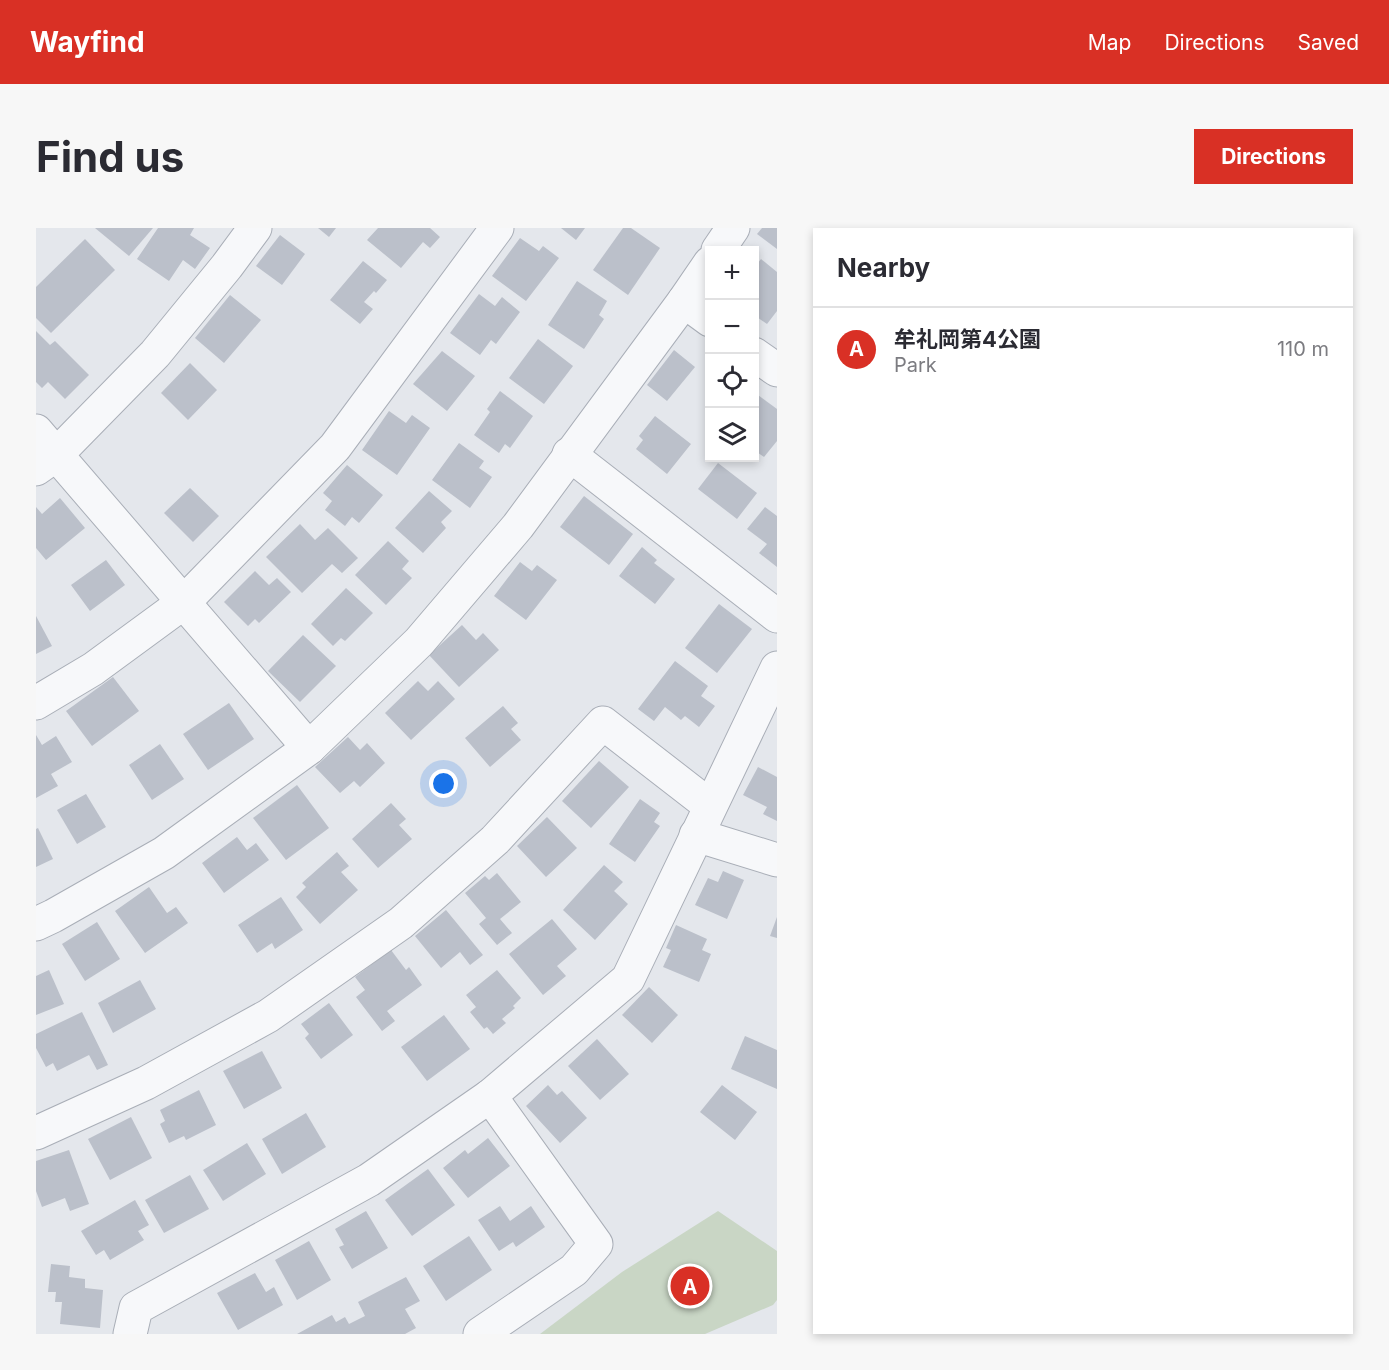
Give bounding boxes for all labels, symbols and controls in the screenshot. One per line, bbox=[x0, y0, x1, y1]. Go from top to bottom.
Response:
text: Wayfind bbox=[30, 25, 145, 59]
text: Map bbox=[1088, 30, 1131, 55]
text: Directions bbox=[1164, 30, 1265, 55]
text: Saved bbox=[1298, 30, 1359, 55]
button: Directions bbox=[1194, 129, 1353, 184]
text: Find us bbox=[36, 131, 184, 182]
map controls bbox=[705, 246, 759, 462]
button: + bbox=[705, 246, 759, 300]
text: Nearby bbox=[837, 252, 930, 283]
button: − bbox=[705, 300, 759, 354]
text: 牟礼岡第4公園 bbox=[894, 326, 1041, 352]
text: A bbox=[849, 337, 864, 361]
text: 110 m bbox=[1277, 337, 1329, 361]
text: Park bbox=[894, 353, 937, 377]
button: locate bbox=[705, 354, 759, 408]
button: layers bbox=[705, 408, 759, 462]
your location bbox=[429, 769, 458, 798]
pin: A bbox=[670, 1264, 710, 1308]

